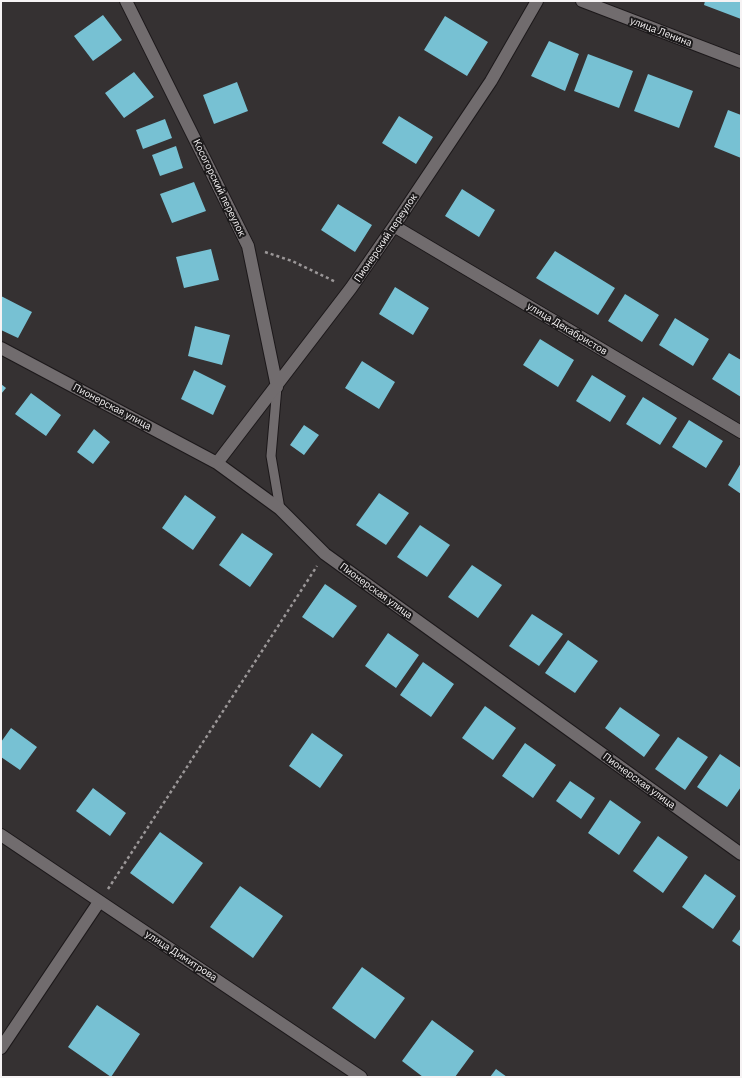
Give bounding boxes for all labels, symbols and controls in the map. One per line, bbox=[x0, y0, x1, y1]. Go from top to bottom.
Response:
street label: улица Ленина bbox=[628, 15, 694, 49]
street label: Косогорский переулок bbox=[190, 137, 248, 239]
street label: Пионерский переулок bbox=[352, 191, 420, 285]
street label: улица Декабристов bbox=[525, 300, 609, 358]
street label: Пионерская улица bbox=[71, 381, 153, 433]
street label: Пионерская улица bbox=[337, 561, 415, 621]
street label: Пионерская улица bbox=[600, 751, 678, 811]
street label: улица Димитрова bbox=[143, 928, 219, 984]

